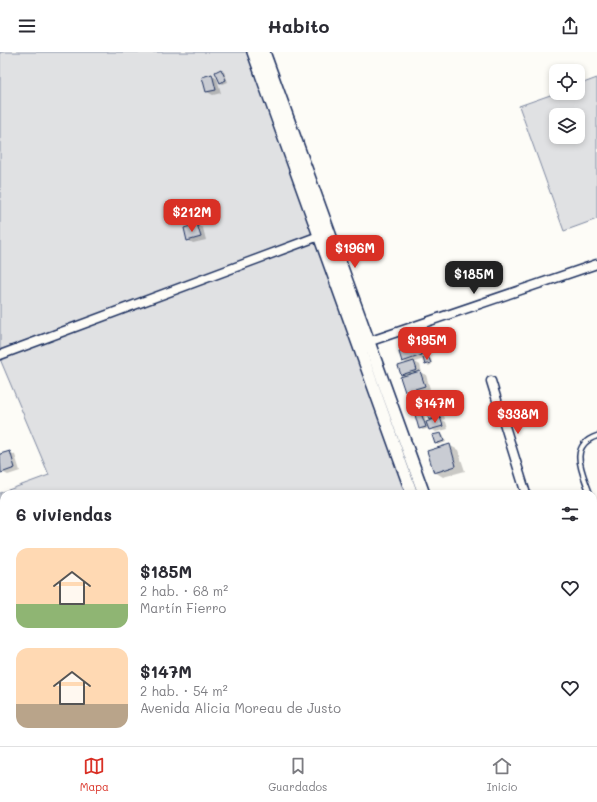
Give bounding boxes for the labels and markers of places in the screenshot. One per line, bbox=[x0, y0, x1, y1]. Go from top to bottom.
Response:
pin: $212M bbox=[164, 199, 220, 233]
pin: $196M bbox=[327, 235, 383, 269]
pin: $185M bbox=[446, 261, 502, 295]
pin: $195M bbox=[399, 327, 455, 361]
pin: $147M bbox=[407, 390, 463, 424]
pin: $338M bbox=[490, 401, 546, 435]

